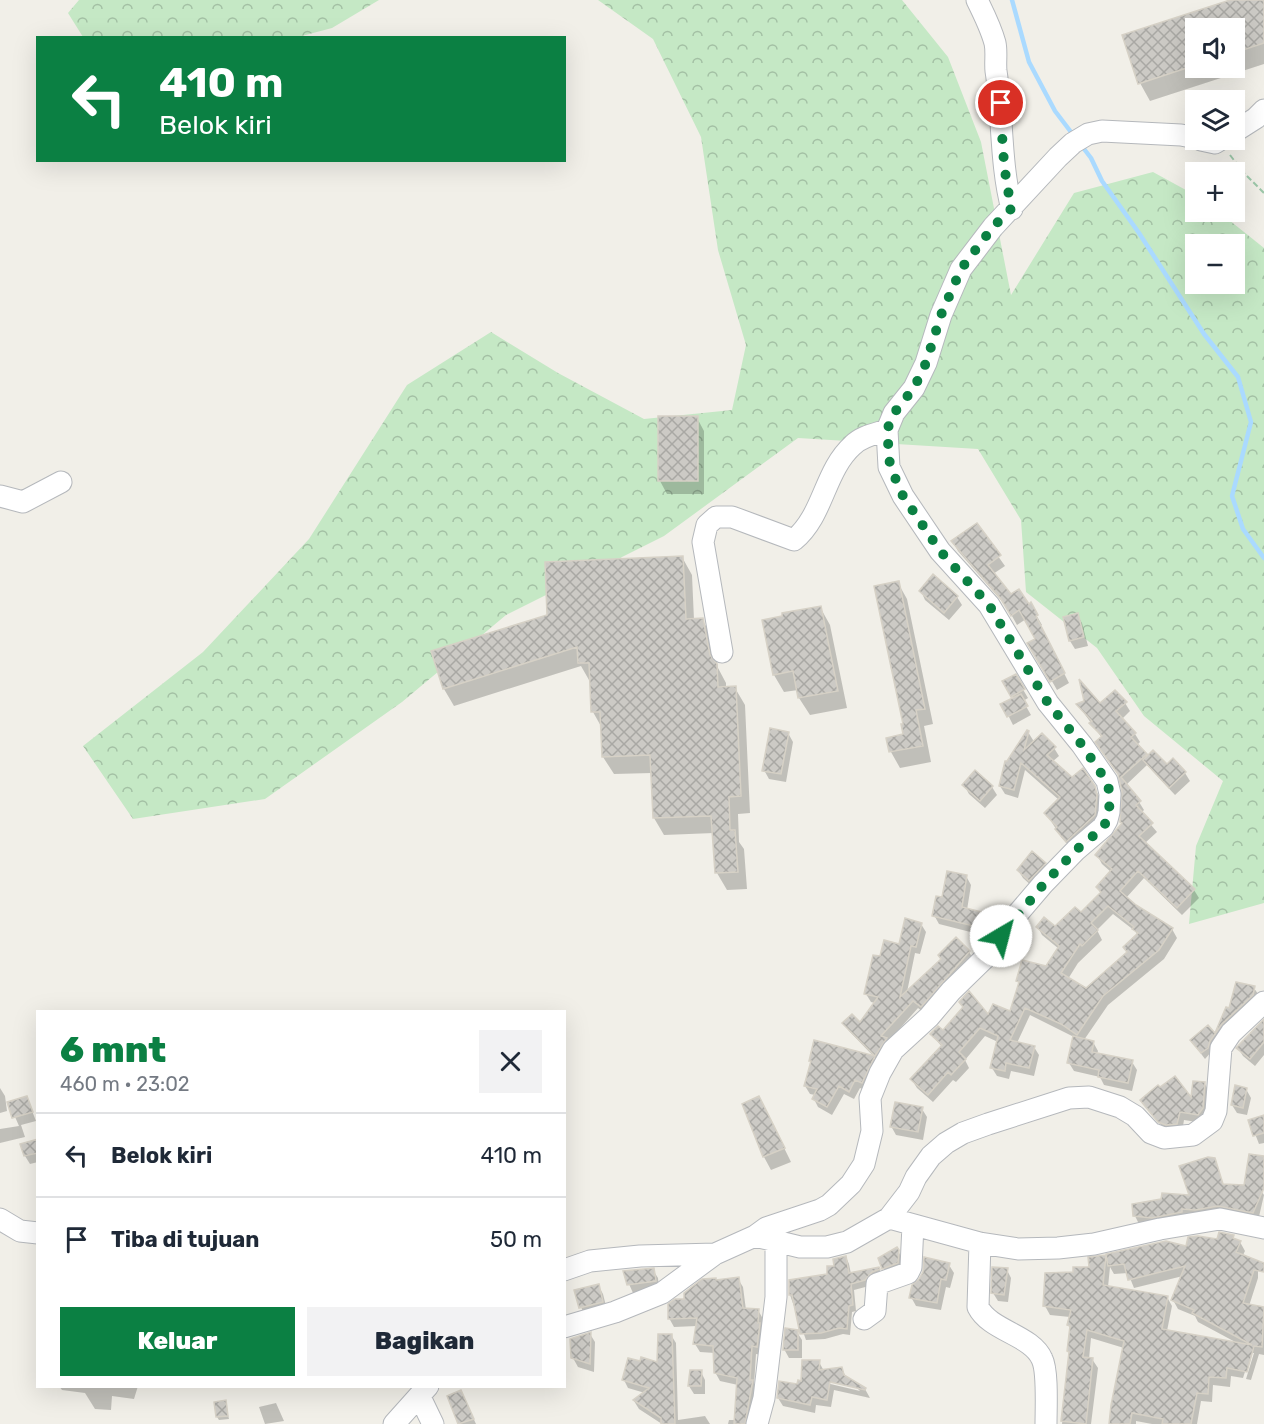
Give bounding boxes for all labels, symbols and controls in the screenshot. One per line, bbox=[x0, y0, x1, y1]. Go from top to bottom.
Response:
map controls bbox=[1185, 18, 1245, 294]
button: sound bbox=[1185, 18, 1245, 78]
text: 410 m bbox=[159, 58, 284, 108]
icon: left bbox=[60, 60, 138, 138]
pin bbox=[975, 77, 1026, 128]
icon: arrive bbox=[984, 86, 1017, 119]
button: layers bbox=[1185, 90, 1245, 150]
text: Belok kiri bbox=[159, 109, 272, 141]
button: + bbox=[1185, 162, 1245, 222]
button: − bbox=[1185, 234, 1245, 294]
position arrow bbox=[969, 904, 1033, 968]
text: 6 mnt bbox=[60, 1028, 166, 1071]
button: close bbox=[479, 1030, 542, 1093]
text: 460 m · 23:02 bbox=[60, 1072, 190, 1096]
icon: left bbox=[60, 1139, 93, 1172]
text: Belok kiri bbox=[111, 1142, 212, 1169]
text: 410 m bbox=[480, 1142, 542, 1169]
icon: arrive bbox=[60, 1223, 93, 1256]
text: Tiba di tujuan bbox=[111, 1226, 259, 1253]
text: 50 m bbox=[490, 1226, 542, 1253]
button: Keluar bbox=[60, 1307, 295, 1376]
button: Bagikan bbox=[307, 1307, 542, 1376]

